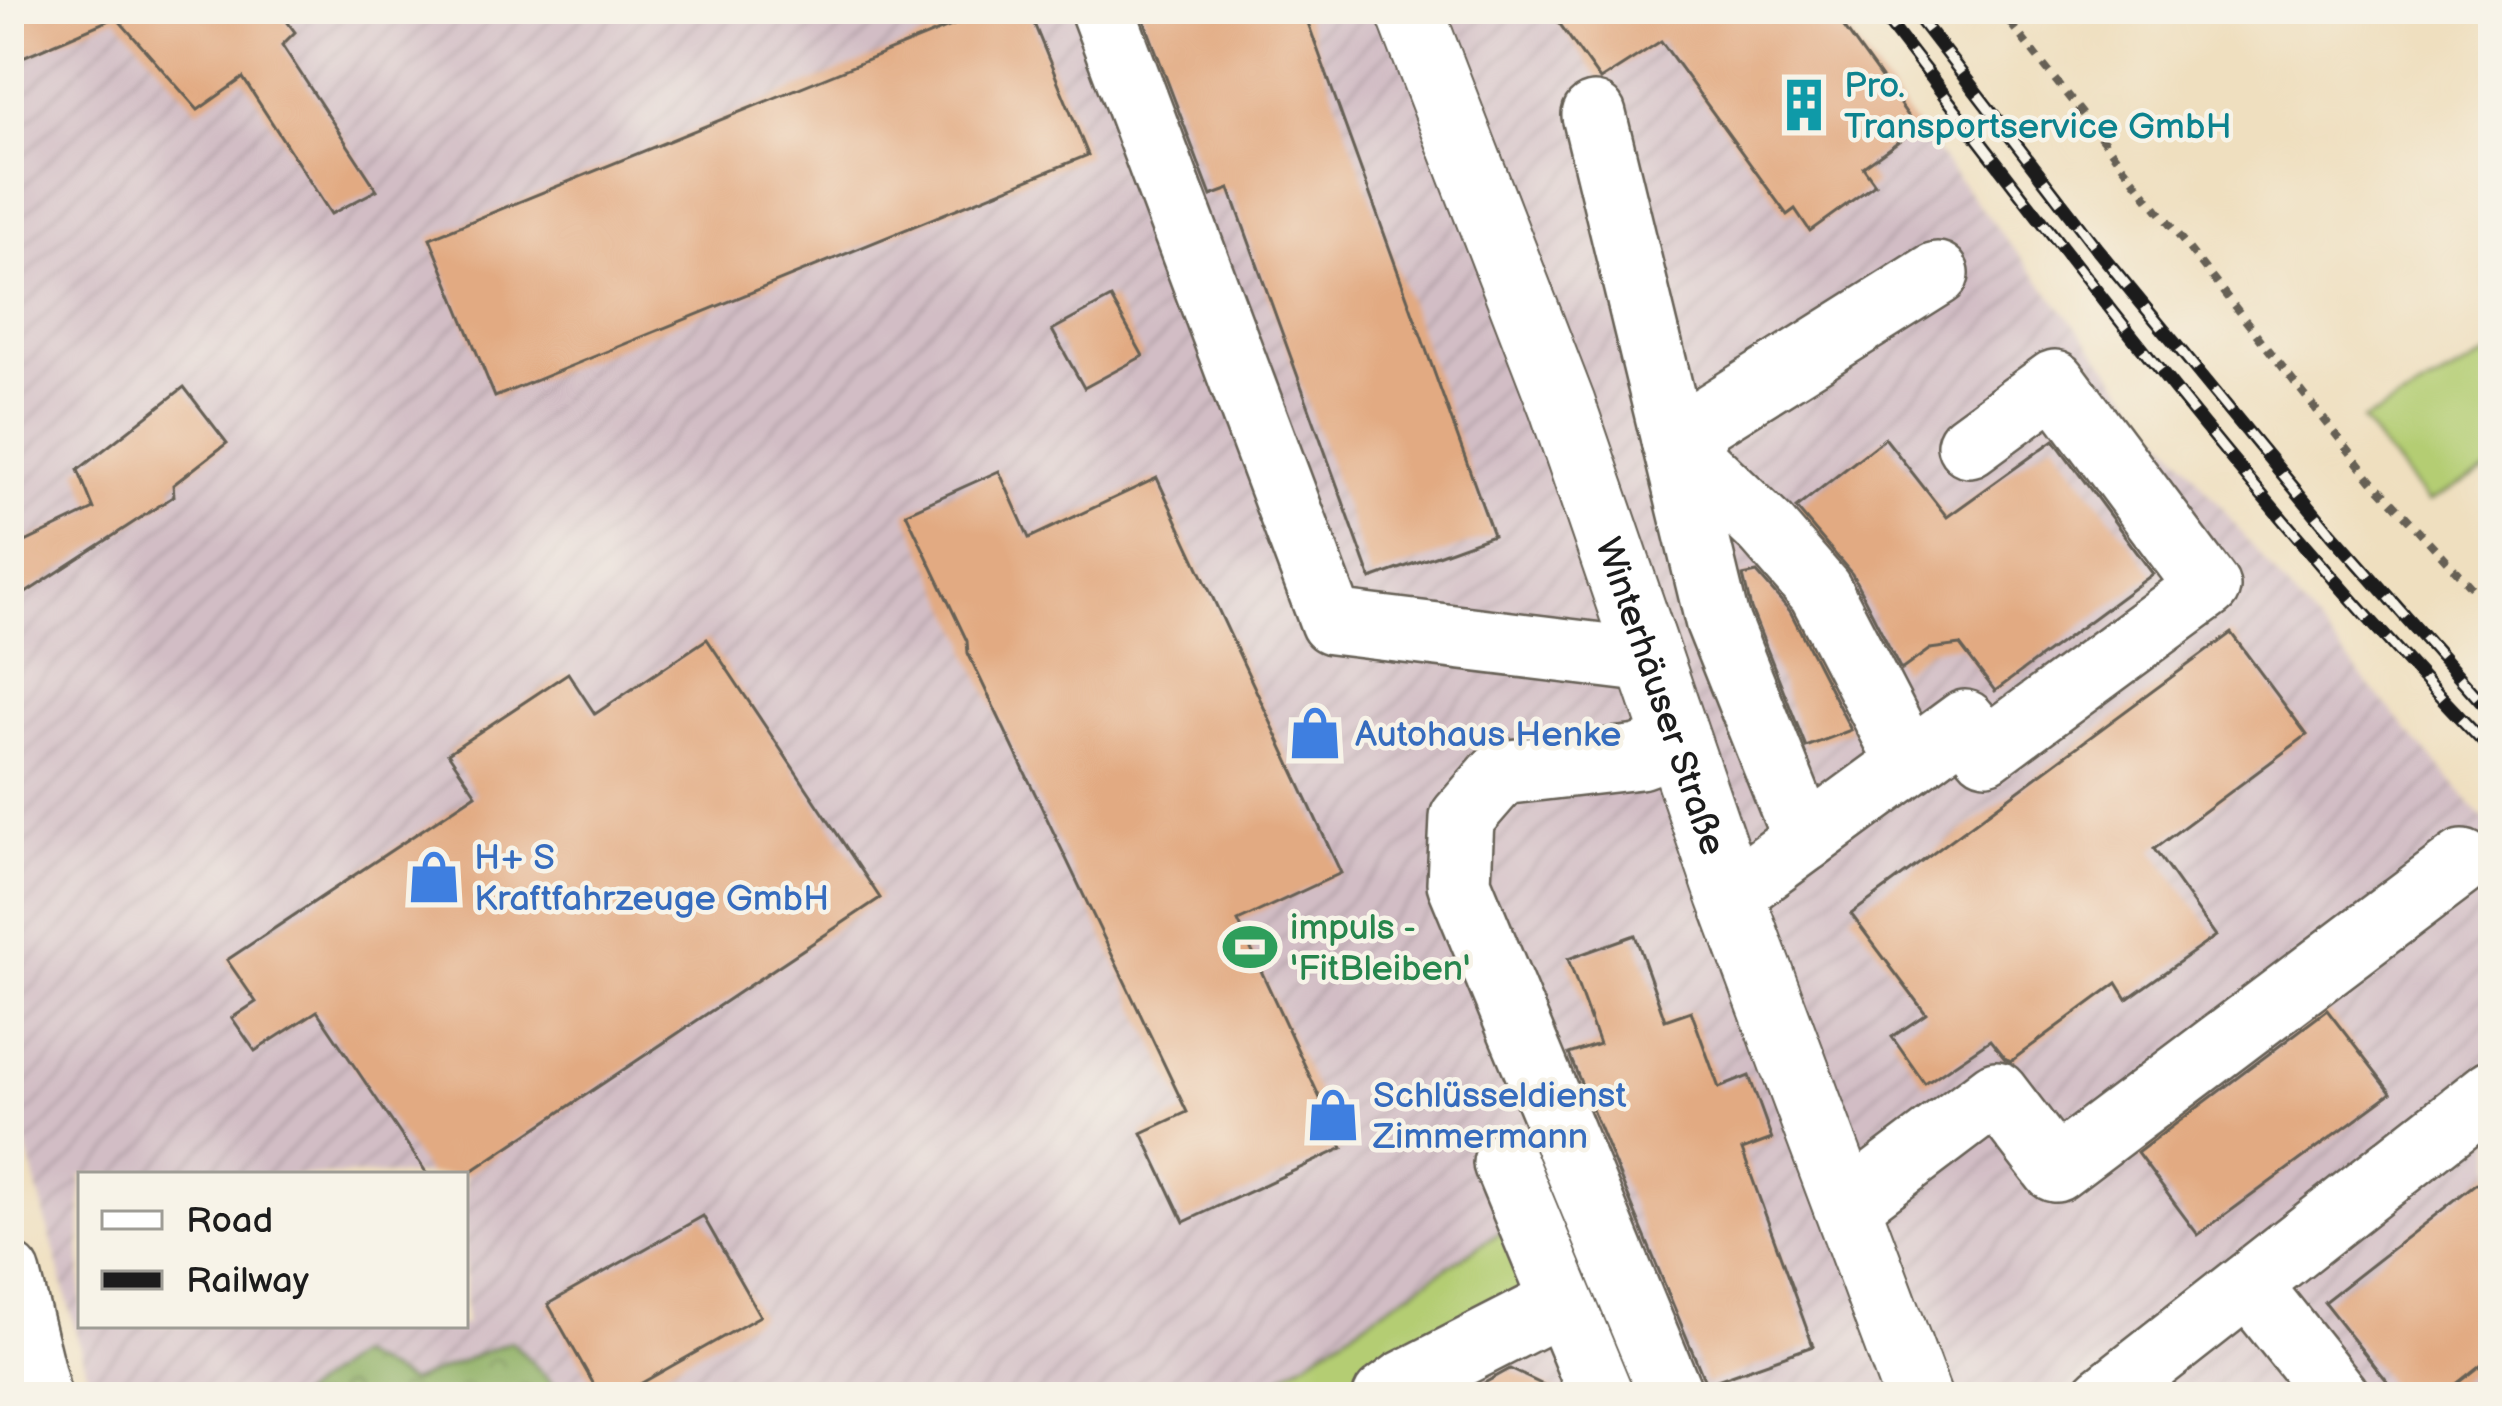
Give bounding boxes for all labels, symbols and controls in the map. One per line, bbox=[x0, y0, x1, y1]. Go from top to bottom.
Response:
place label: Pro. Transportservice GmbH bbox=[1844, 65, 2232, 149]
building icon: Pro. Transportservice GmbH bbox=[1775, 76, 1833, 134]
street label: Winterhäuser Straße bbox=[1585, 532, 1734, 861]
shop icon: Autohaus Henke bbox=[1286, 704, 1344, 762]
place label: Autohaus Henke bbox=[1355, 714, 1621, 757]
place label: H+ S Kraftfahrzeuge GmbH bbox=[474, 837, 829, 921]
shop icon: H+ S Kraftfahrzeuge GmbH bbox=[405, 848, 463, 906]
place label: impuls - 'FitBleiben' bbox=[1290, 907, 1470, 991]
sports icon: impuls - 'FitBleiben' bbox=[1221, 918, 1279, 976]
place label: Schlüsseldienst Zimmermann bbox=[1372, 1075, 1626, 1159]
shop icon: Schlüsseldienst Zimmermann bbox=[1304, 1086, 1362, 1144]
legend bbox=[78, 1172, 468, 1328]
text: Road bbox=[186, 1200, 273, 1243]
text: Railway bbox=[186, 1260, 310, 1303]

